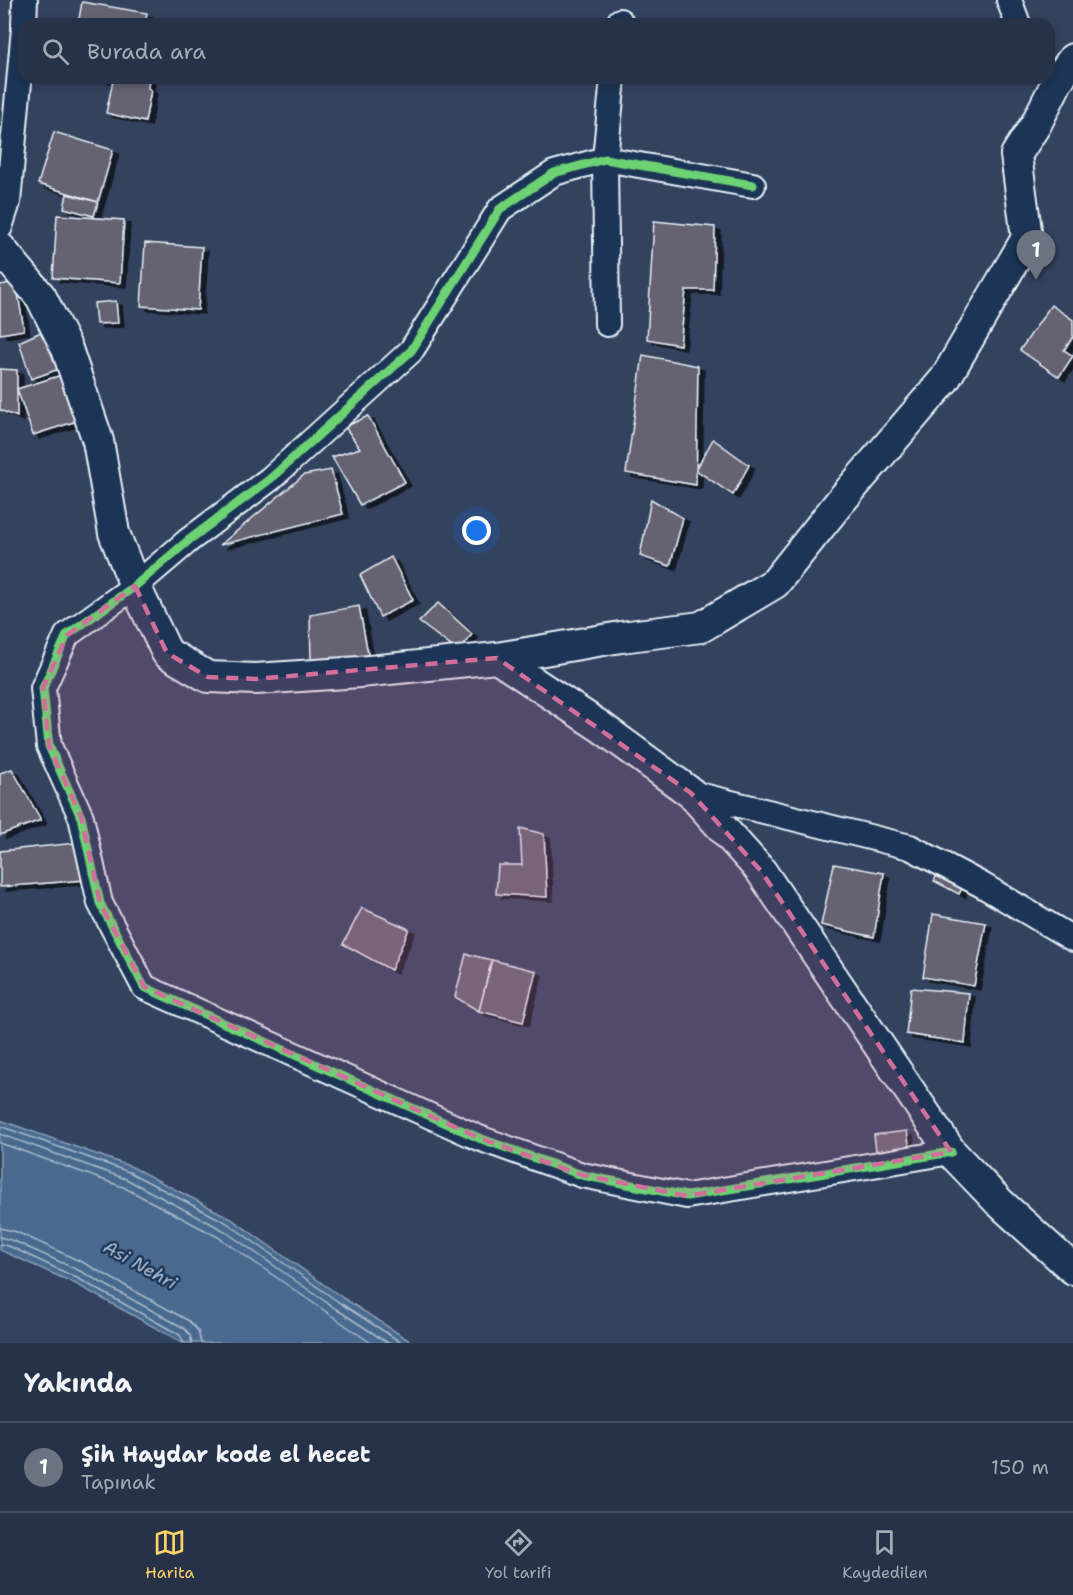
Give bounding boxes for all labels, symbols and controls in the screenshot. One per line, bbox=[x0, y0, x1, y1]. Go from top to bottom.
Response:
search box bbox=[18, 18, 1055, 84]
icon: search bbox=[39, 35, 72, 68]
text: Burada ara bbox=[87, 37, 206, 66]
pin: 1 bbox=[1016, 230, 1056, 280]
your location bbox=[462, 516, 491, 545]
water label: Asi Nehri bbox=[99, 1235, 182, 1295]
text: Yakında bbox=[24, 1365, 132, 1400]
text: Şih Haydar kode el hecet bbox=[81, 1440, 370, 1469]
text: 1 bbox=[39, 1454, 48, 1480]
text: 150 m bbox=[991, 1454, 1049, 1480]
text: Tapınak bbox=[81, 1469, 156, 1495]
tab: Harita bbox=[145, 1526, 194, 1583]
tab: Yol tarifi bbox=[485, 1526, 552, 1583]
tab: Kaydedilen bbox=[842, 1526, 928, 1583]

